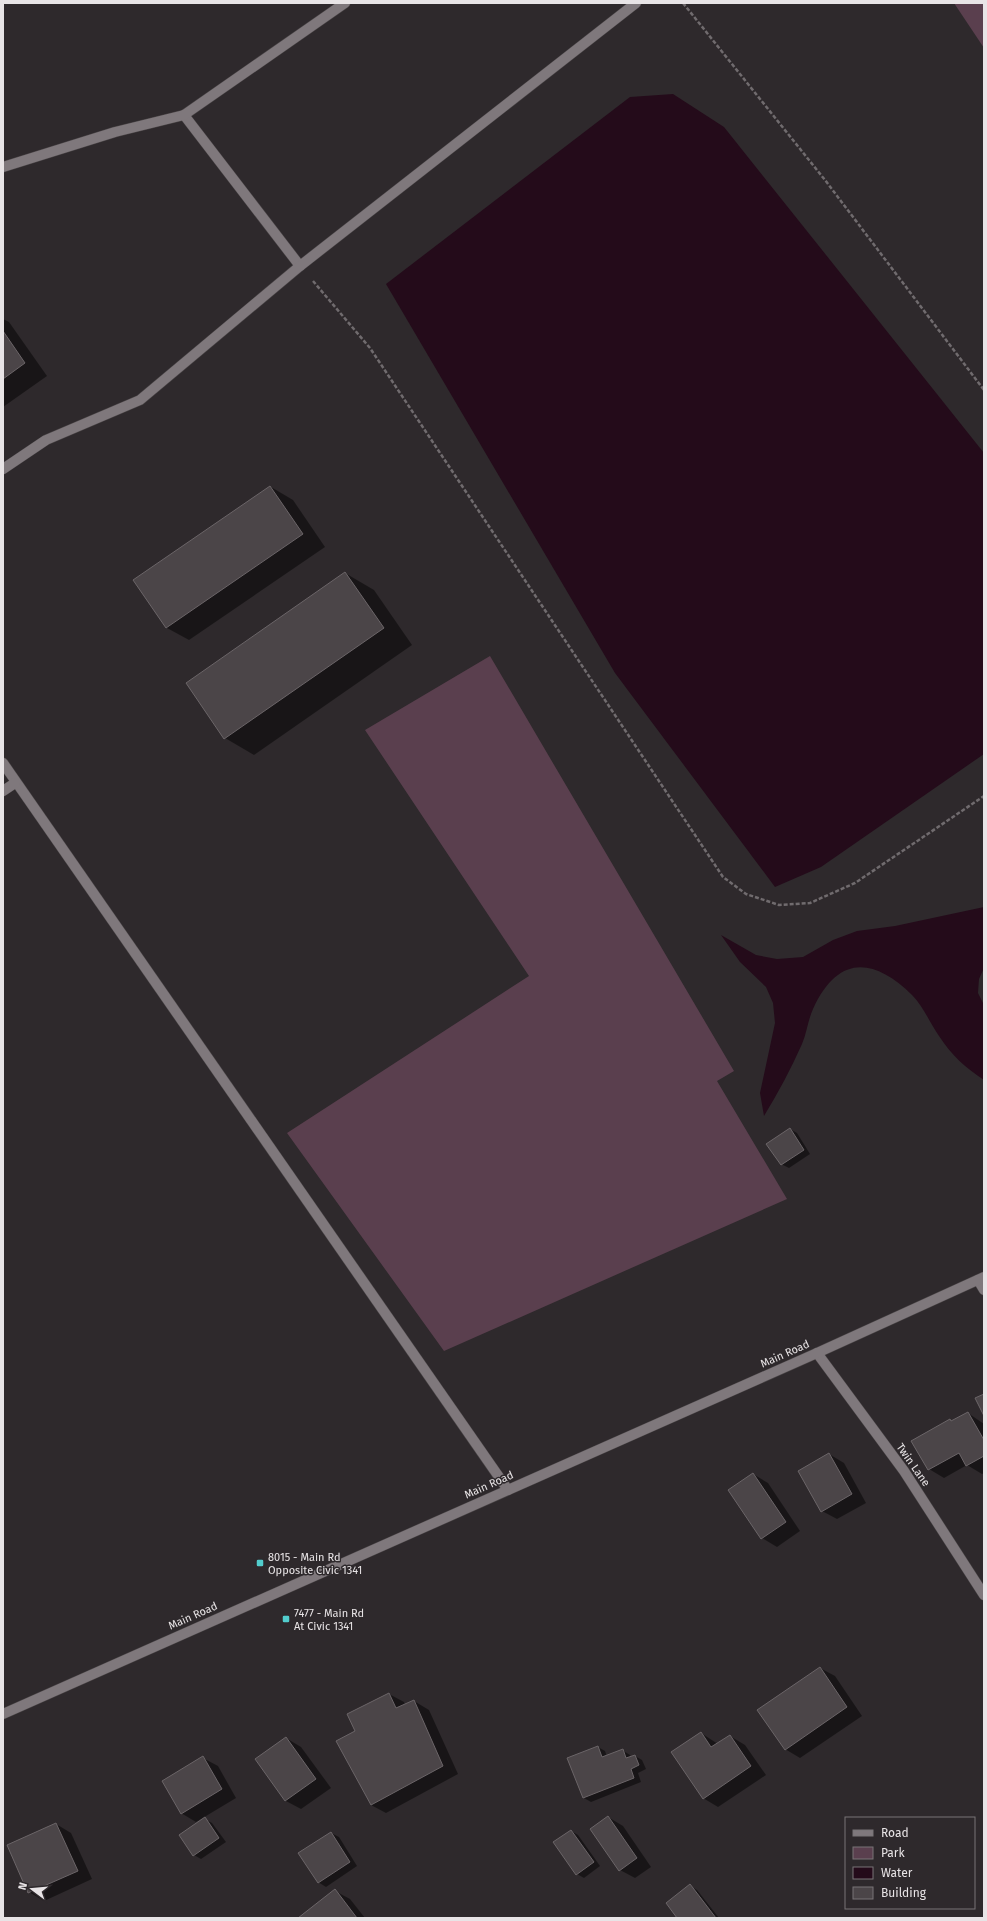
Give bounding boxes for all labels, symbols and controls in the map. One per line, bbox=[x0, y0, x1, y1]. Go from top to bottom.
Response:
street label: Main Road bbox=[758, 1337, 812, 1371]
street label: Twin Lane bbox=[893, 1441, 933, 1489]
street label: Main Road bbox=[462, 1468, 516, 1502]
place label: 8015 - Main Rd Opposite Civic 1341 bbox=[268, 1551, 362, 1577]
marker: 8015 - Main Rd Opposite Civic 1341 bbox=[255, 1558, 265, 1568]
street label: Main Road bbox=[166, 1599, 220, 1633]
place label: 7477 - Main Rd At Civic 1341 bbox=[294, 1607, 364, 1633]
marker: 7477 - Main Rd At Civic 1341 bbox=[281, 1614, 291, 1624]
legend bbox=[845, 1817, 975, 1909]
text: Road bbox=[881, 1826, 909, 1840]
text: Park bbox=[881, 1846, 905, 1860]
text: Water bbox=[881, 1866, 913, 1880]
north arrow bbox=[12, 1869, 52, 1909]
text: N bbox=[16, 1881, 30, 1892]
text: Building bbox=[881, 1886, 927, 1900]

